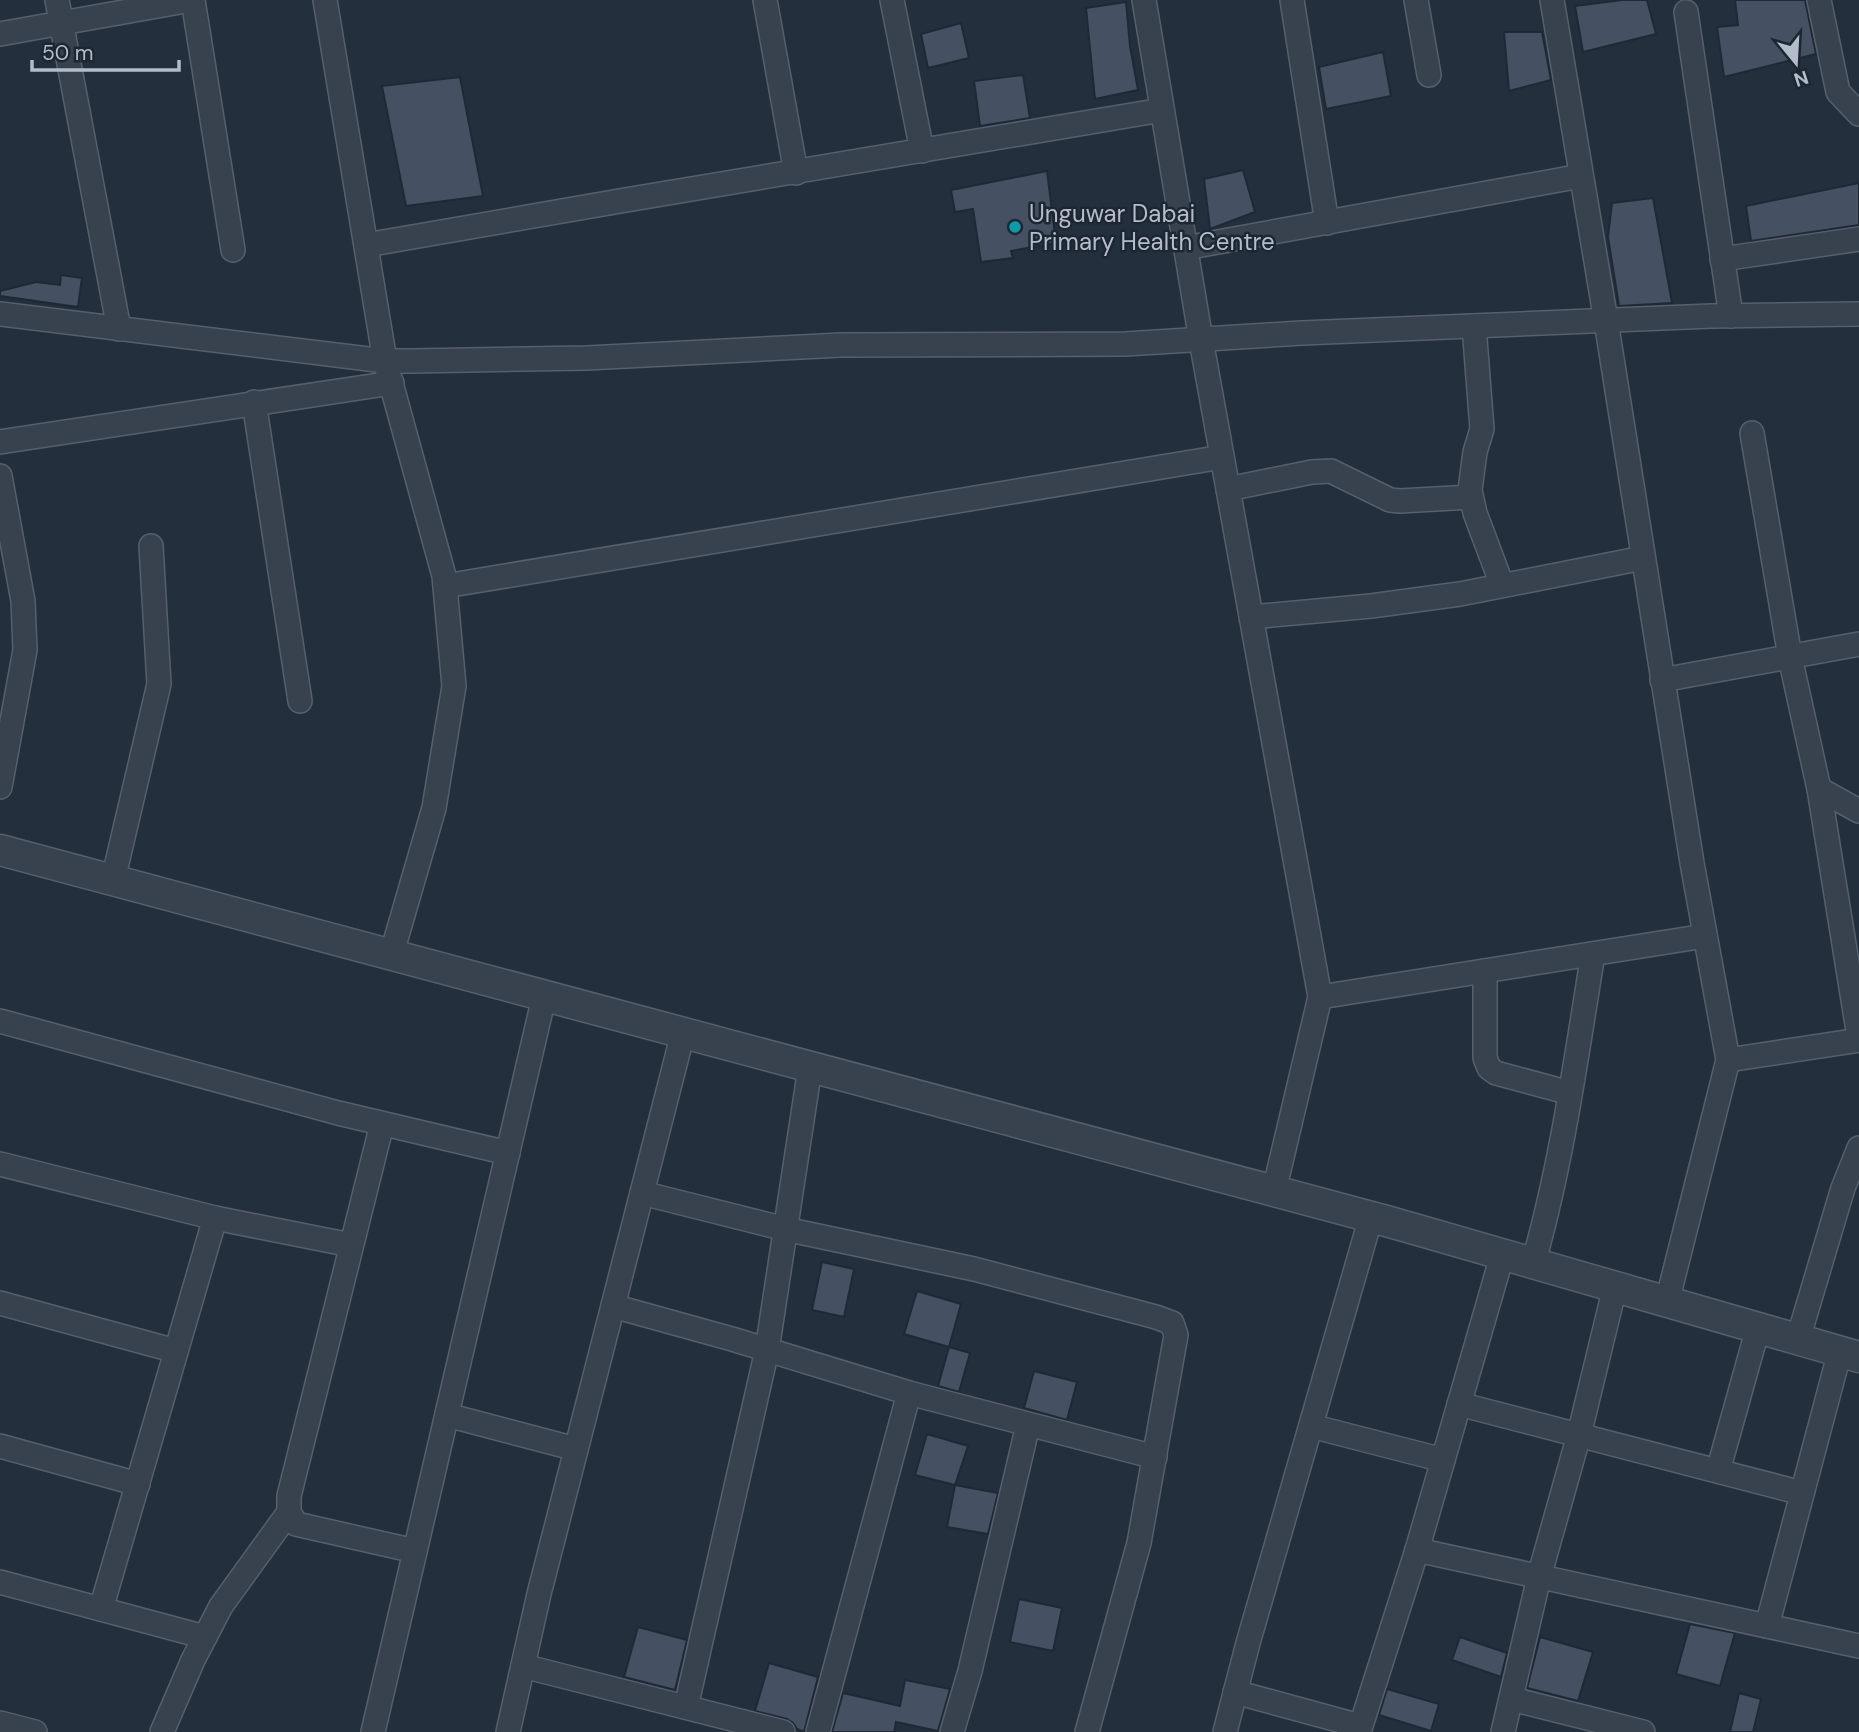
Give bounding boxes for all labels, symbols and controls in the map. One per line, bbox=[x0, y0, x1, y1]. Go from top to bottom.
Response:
scale bar bbox=[32, 28, 178, 72]
north arrow bbox=[1761, 28, 1831, 98]
text: 50 m bbox=[42, 39, 93, 67]
text: N bbox=[1791, 65, 1812, 93]
place label: Unguwar Dabai Primary Health Centre bbox=[1029, 198, 1275, 257]
marker: Unguwar Dabai Primary Health Centre bbox=[1007, 219, 1023, 235]

